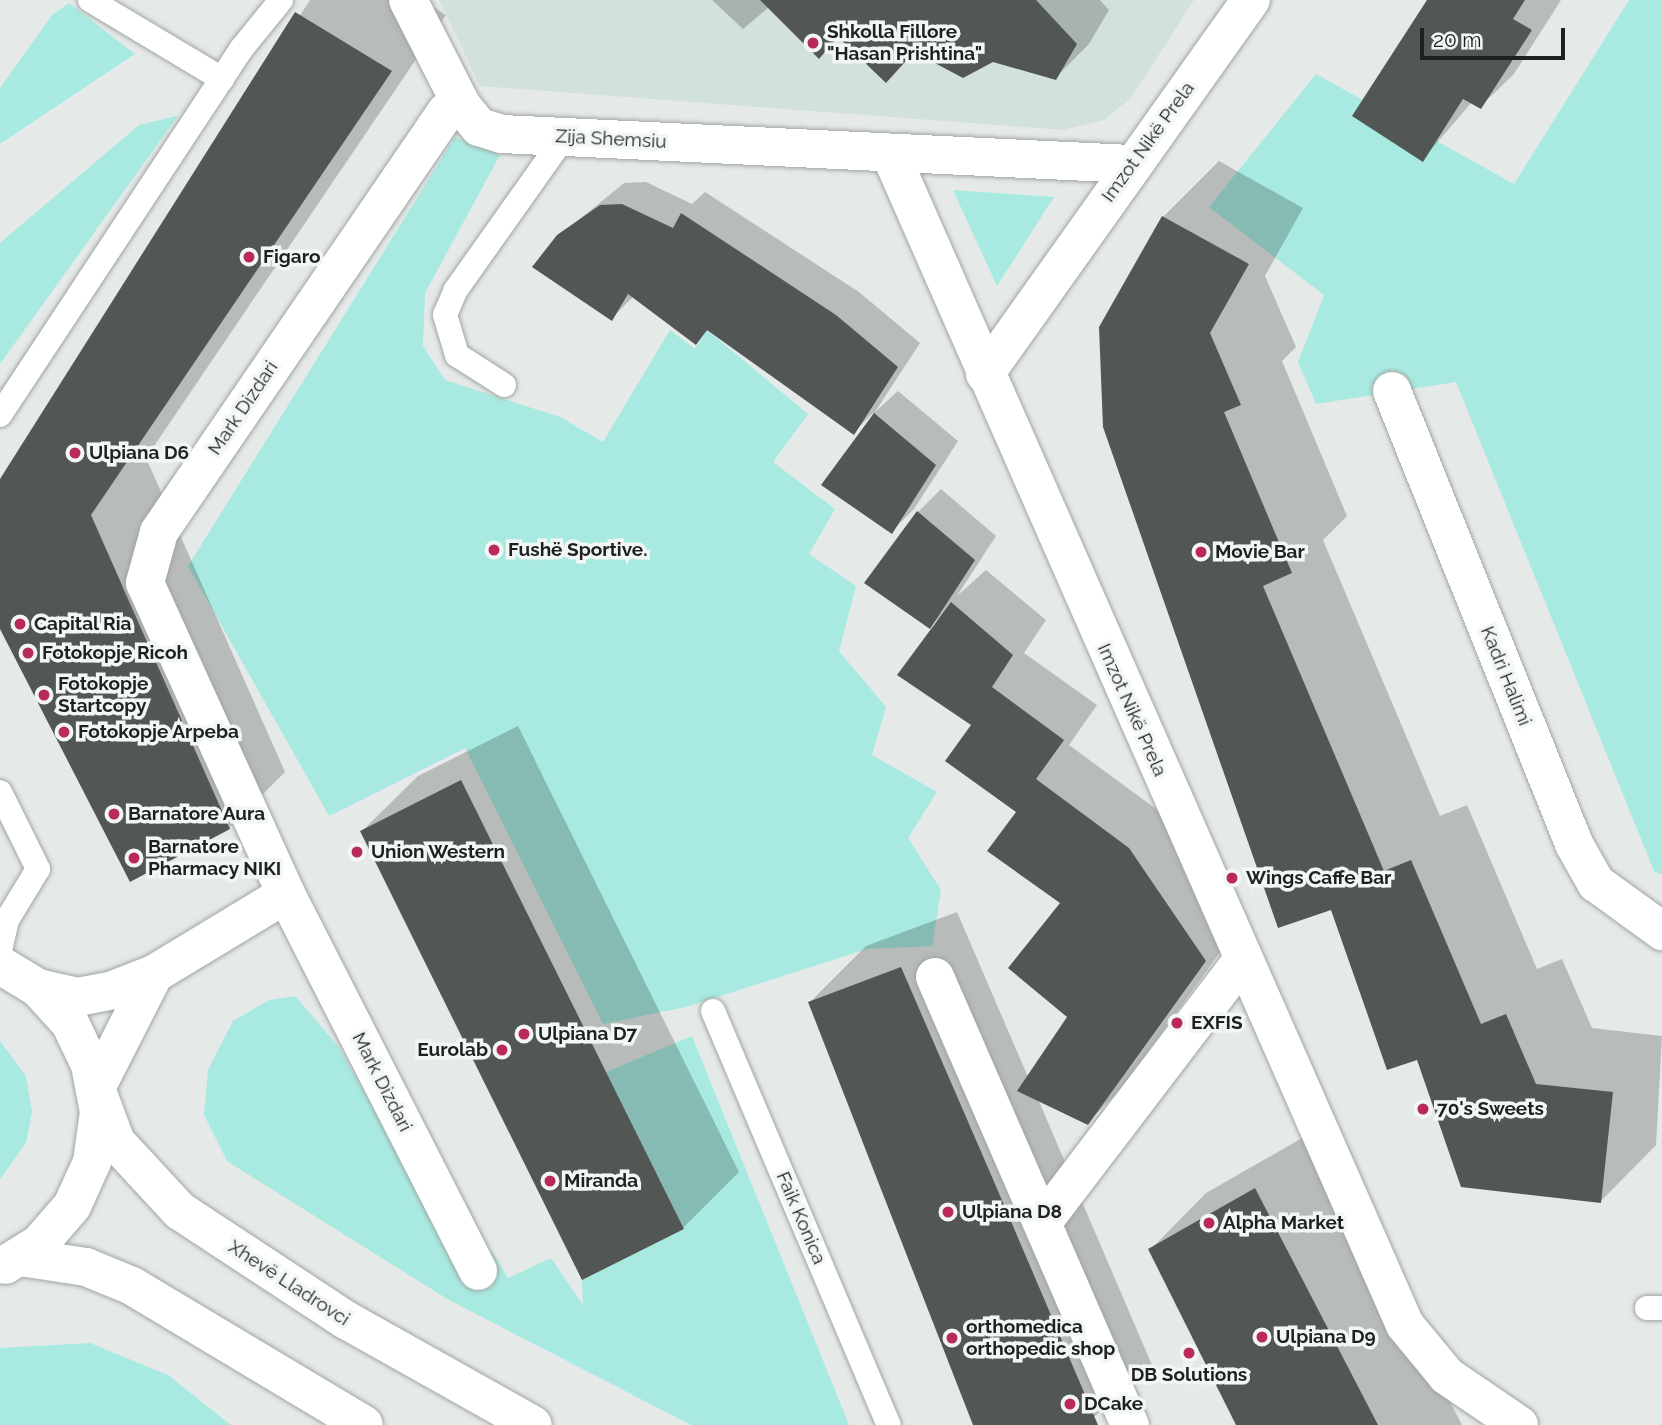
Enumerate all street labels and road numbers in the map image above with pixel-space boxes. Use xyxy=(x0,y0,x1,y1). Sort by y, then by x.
street label: Imzot Nikë Prela xyxy=(1097,77,1199,207)
street label: Zija Shemsiu xyxy=(555,125,667,153)
street label: Mark Dizdari xyxy=(203,357,283,459)
street label: Kadri Halimi xyxy=(1476,623,1536,729)
street label: Imzot Nikë Prela xyxy=(1093,640,1171,780)
street label: Mark Dizdari xyxy=(347,1029,417,1135)
street label: Faik Konica xyxy=(771,1168,831,1268)
street label: Xhevë Lladrovci xyxy=(224,1235,354,1331)

